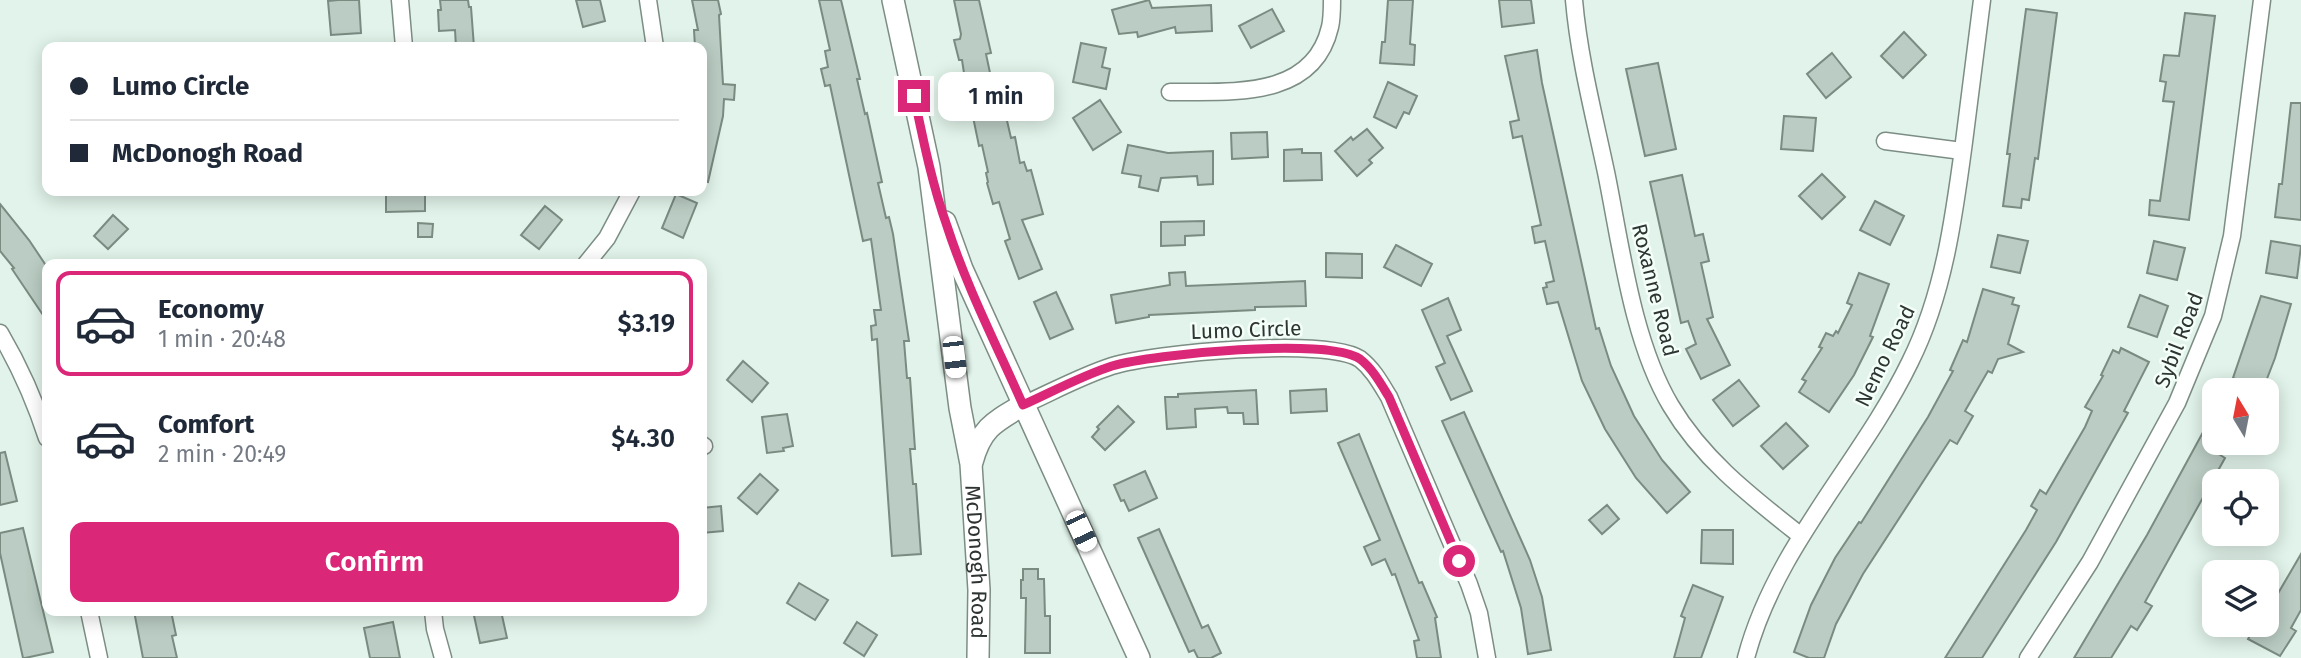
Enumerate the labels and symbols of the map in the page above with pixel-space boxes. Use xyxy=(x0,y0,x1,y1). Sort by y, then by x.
callout: 1 min xyxy=(939,72,1054,120)
route end xyxy=(898,80,930,112)
street label: Roxanne Road xyxy=(1626,221,1684,359)
street label: Sybil Road xyxy=(2149,289,2209,391)
street label: Nemo Road xyxy=(1849,301,1921,411)
street label: Lumo Circle xyxy=(1190,315,1302,345)
car xyxy=(942,335,967,379)
north arrow xyxy=(2202,378,2278,455)
street label: McDonogh Road xyxy=(959,484,992,639)
car xyxy=(1063,508,1100,554)
route start xyxy=(1443,545,1475,577)

